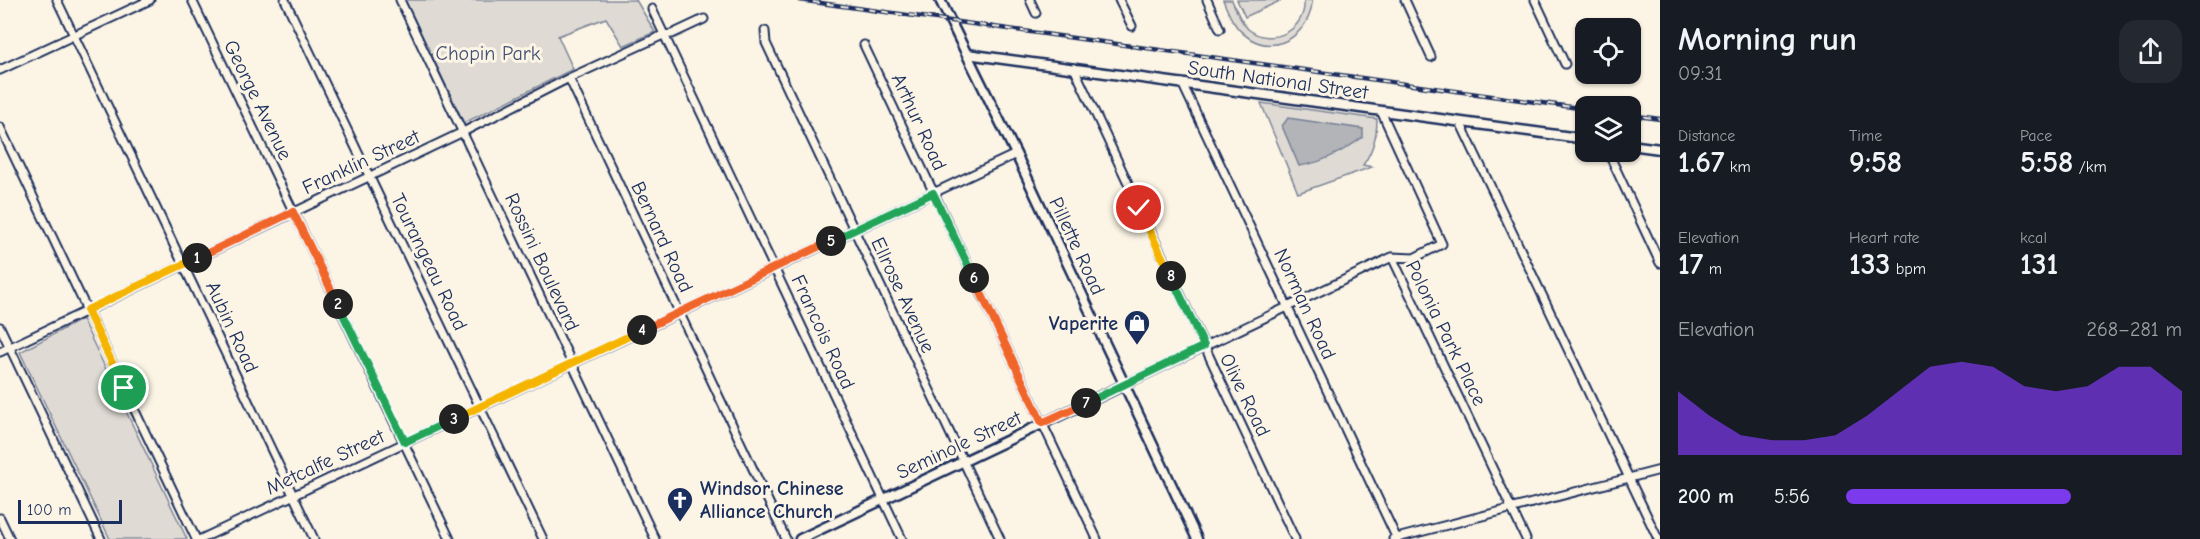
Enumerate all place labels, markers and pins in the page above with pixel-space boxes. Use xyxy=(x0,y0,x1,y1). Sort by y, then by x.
pin xyxy=(1113,182,1164,233)
pin: 5 xyxy=(816,226,846,256)
pin: 1 xyxy=(182,243,212,273)
pin: 8 xyxy=(1156,261,1186,291)
pin: 6 xyxy=(959,263,989,293)
pin: 2 xyxy=(323,289,353,319)
shop icon: Vaperite xyxy=(1122,308,1152,346)
place label: Vaperite xyxy=(1049,312,1118,335)
pin: 4 xyxy=(627,315,657,345)
pin xyxy=(98,362,149,413)
pin: 7 xyxy=(1071,388,1101,418)
pin: 3 xyxy=(439,404,469,434)
place label: Windsor Chinese Alliance Church xyxy=(700,477,844,523)
church icon: Windsor Chinese Alliance Church xyxy=(665,485,695,523)

